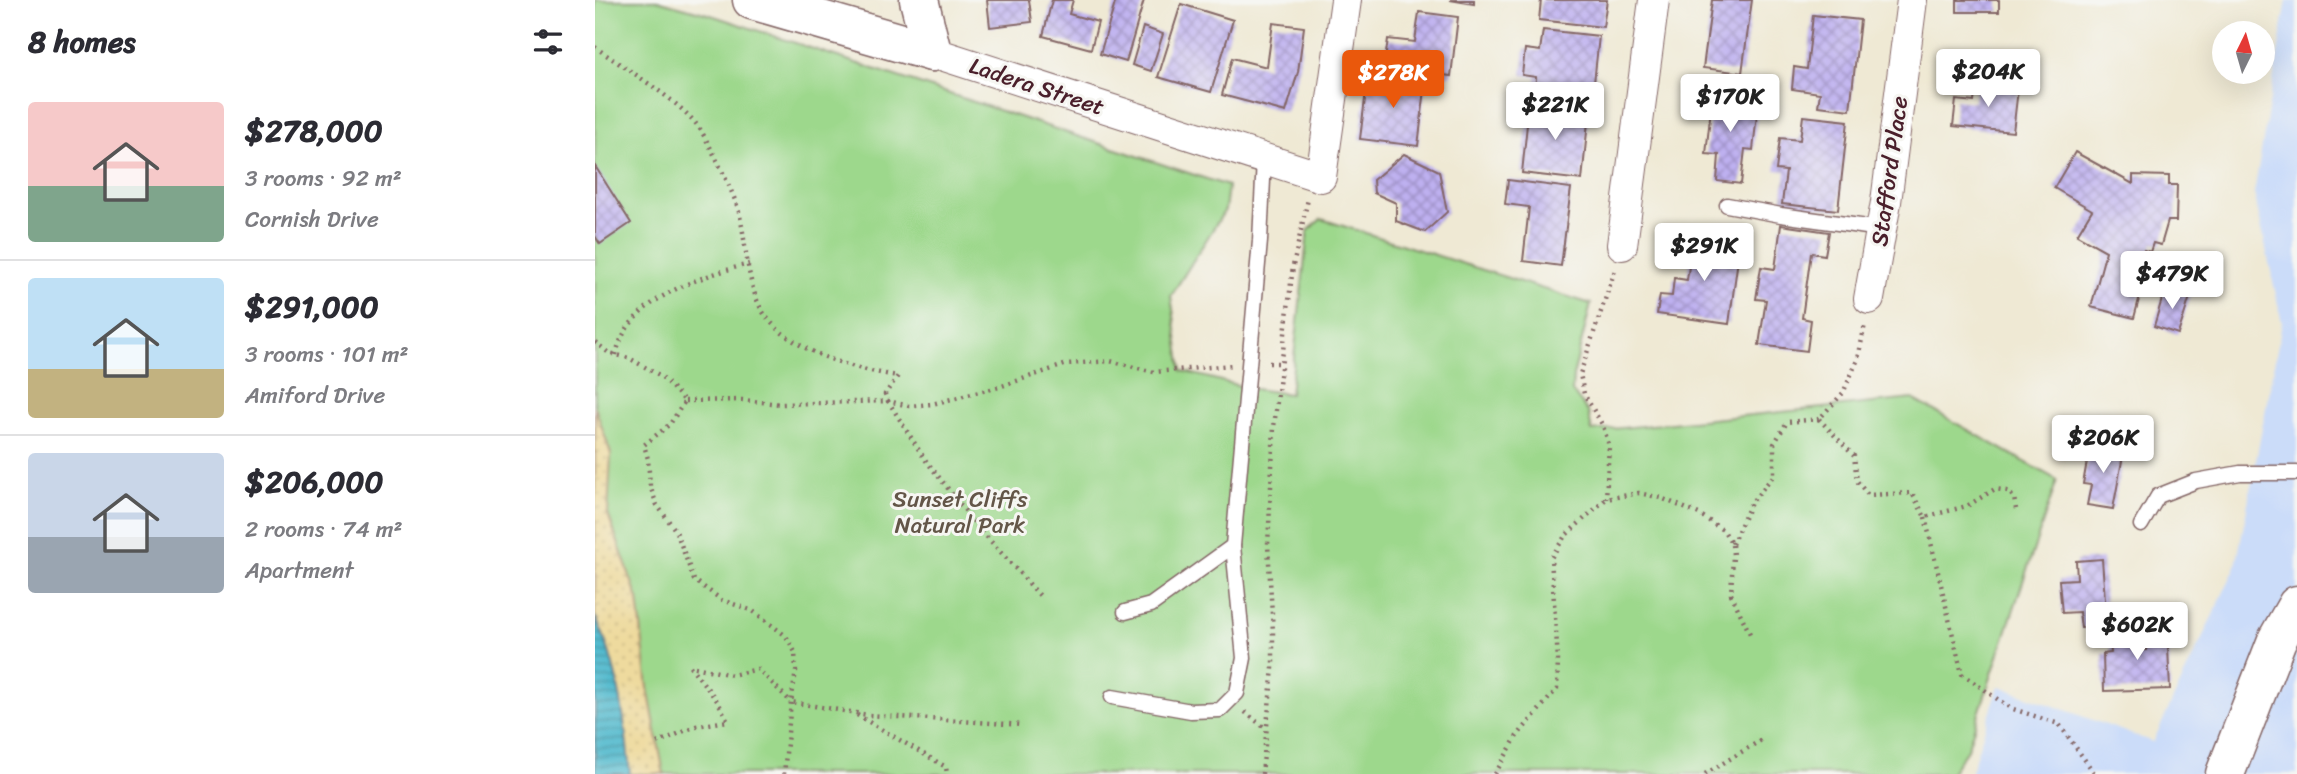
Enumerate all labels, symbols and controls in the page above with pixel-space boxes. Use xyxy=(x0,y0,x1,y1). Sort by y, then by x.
text: 8 homes xyxy=(28,15,136,69)
north arrow xyxy=(2212,21,2275,84)
map controls xyxy=(2212,21,2275,84)
icon: filters xyxy=(529,23,567,61)
street label: Ladera Street xyxy=(964,45,1110,128)
pin: $278K xyxy=(1344,50,1442,110)
pin: $204K xyxy=(1939,50,2037,109)
text: $204K xyxy=(1952,51,2024,92)
text: $278K xyxy=(1358,52,1428,93)
pin: $170K xyxy=(1681,74,1779,134)
text: $170K xyxy=(1697,76,1764,117)
pin: $221K xyxy=(1506,82,1604,142)
text: $221K xyxy=(1522,84,1588,125)
street label: Stafford Place xyxy=(1859,93,1920,249)
text: $278,000 xyxy=(245,104,383,158)
icon: home xyxy=(84,130,168,214)
text: 3 rooms · 92 m² xyxy=(245,158,402,199)
text: Cornish Drive xyxy=(245,199,379,240)
pin: $291K xyxy=(1655,224,1753,283)
text: $291K xyxy=(1671,225,1737,266)
pin: $479K xyxy=(2123,252,2221,311)
text: $479K xyxy=(2136,253,2208,294)
text: $291,000 xyxy=(245,280,379,334)
icon: home xyxy=(84,306,168,390)
text: 3 rooms · 101 m² xyxy=(245,334,409,375)
text: Amiford Drive xyxy=(245,375,385,416)
pin: $206K xyxy=(2054,416,2152,475)
text: $206K xyxy=(2068,417,2138,458)
text: $206,000 xyxy=(245,455,383,509)
park label: Sunset Cliffs Natural Park xyxy=(892,479,1028,546)
icon: home xyxy=(84,481,168,565)
text: 2 rooms · 74 m² xyxy=(245,509,402,550)
text: Apartment xyxy=(245,550,354,591)
pin: $602K xyxy=(2088,602,2186,662)
text: $602K xyxy=(2102,604,2172,645)

